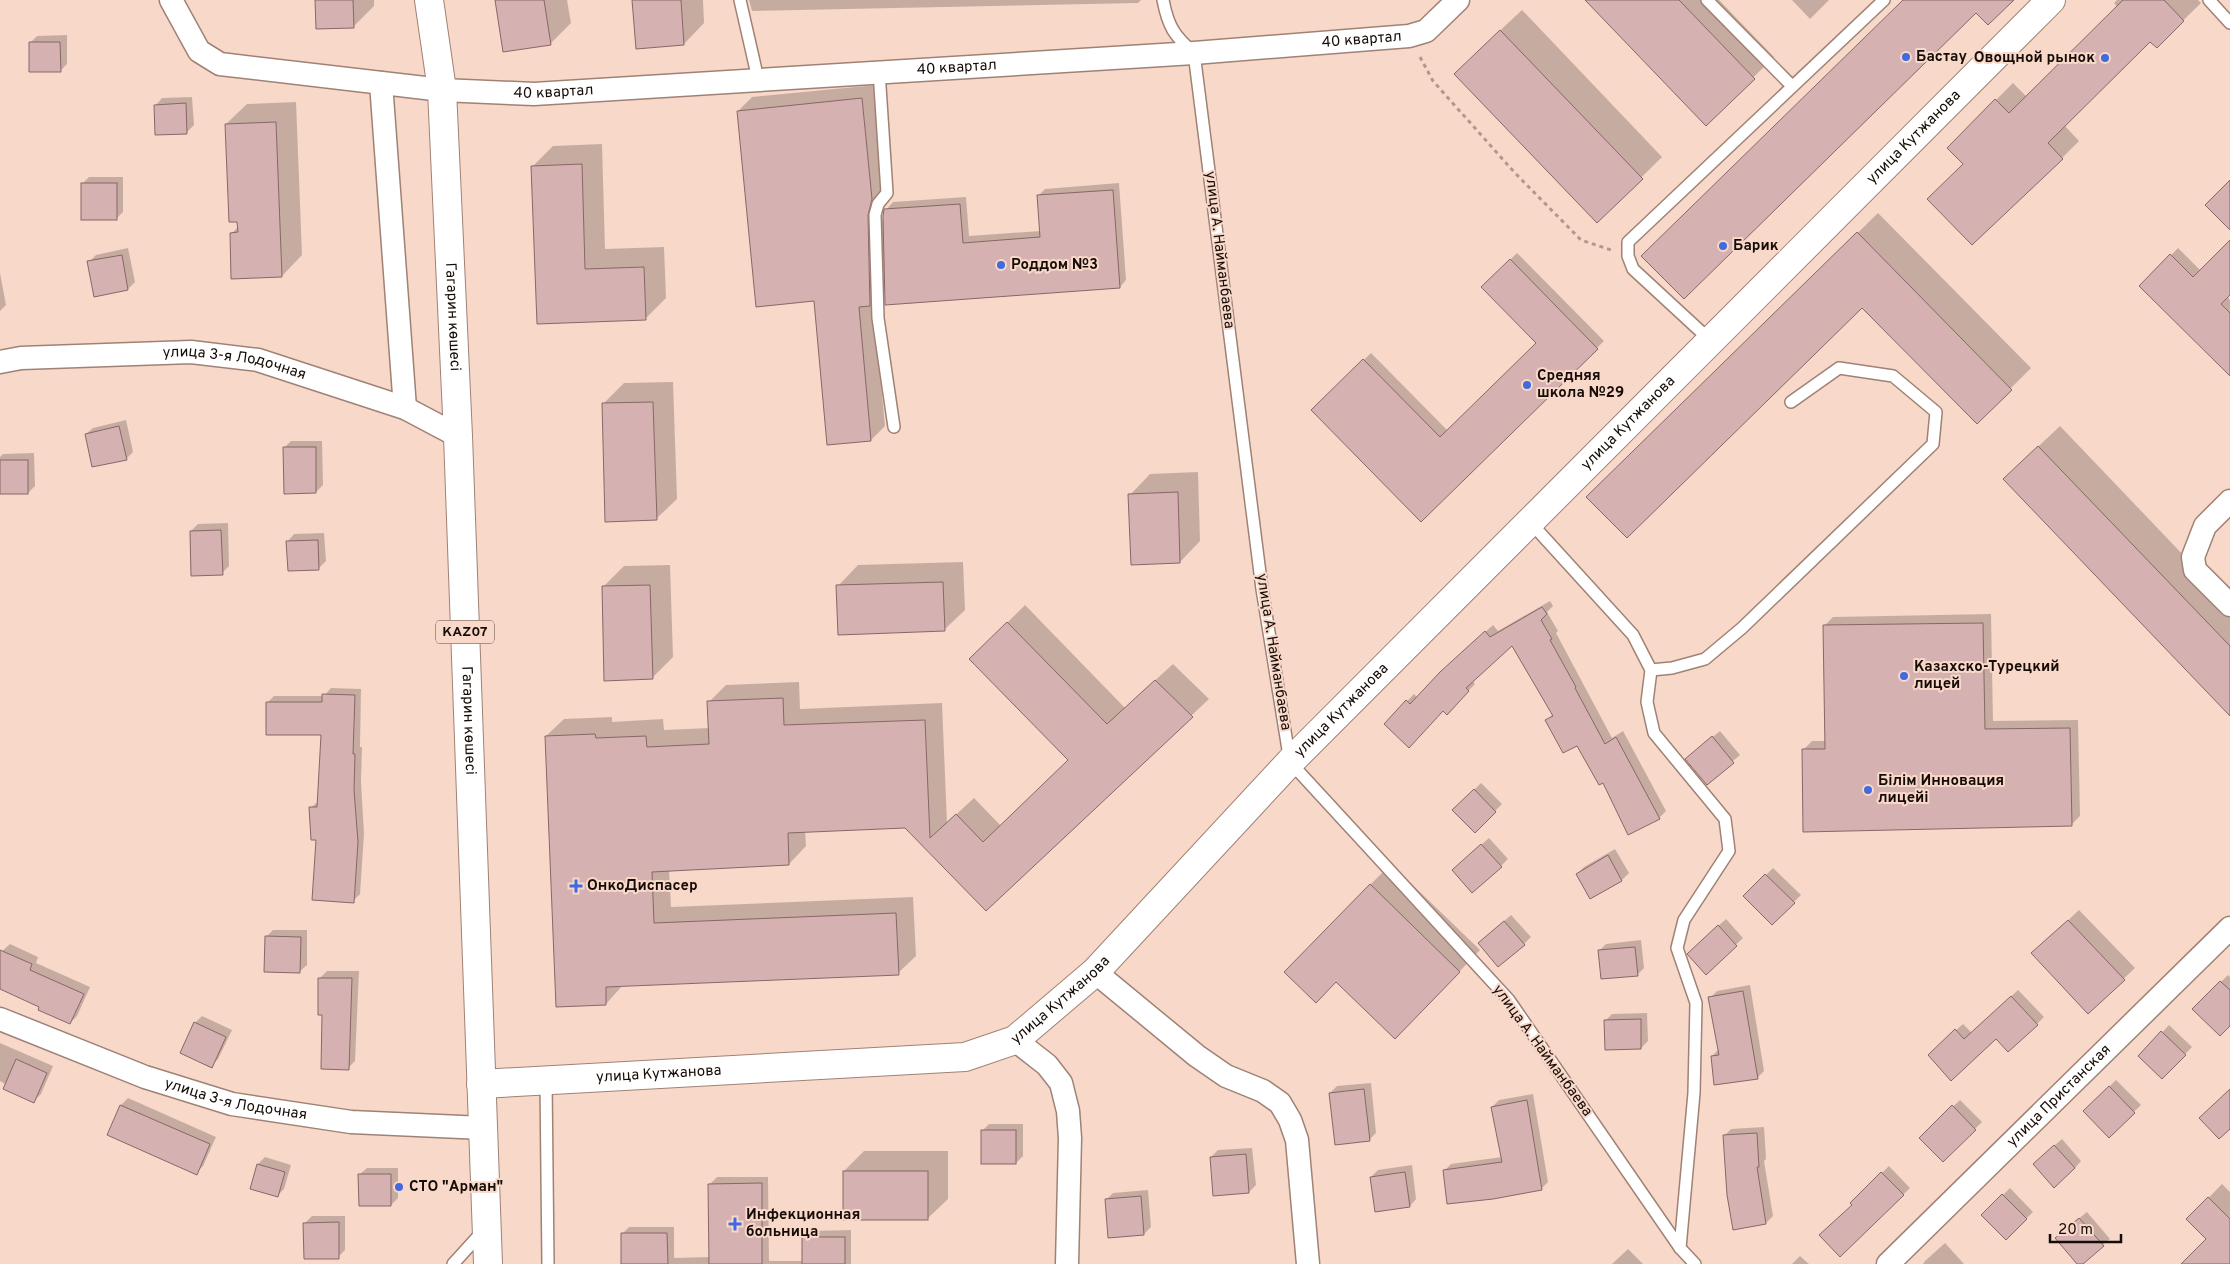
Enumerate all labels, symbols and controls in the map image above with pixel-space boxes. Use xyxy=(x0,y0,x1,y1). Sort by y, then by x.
street label: 40 квартал xyxy=(1321,27,1402,52)
place label: Бастау xyxy=(1916,48,1967,67)
place label: Овощной рынок xyxy=(1974,49,2095,68)
marker: Бастау xyxy=(1900,51,1912,63)
marker: Овощной рынок xyxy=(2099,52,2111,64)
street label: 40 квартал xyxy=(916,56,997,80)
street label: 40 квартал xyxy=(513,81,594,104)
street label: улица Кутжанова xyxy=(1863,86,1965,188)
street label: улица А. Найманбаева xyxy=(1200,170,1238,330)
place label: Барик xyxy=(1733,237,1779,256)
marker: Барик xyxy=(1717,240,1729,252)
place label: Роддом №3 xyxy=(1011,256,1098,275)
marker: Роддом №3 xyxy=(995,259,1007,271)
street label: Гагарин көшесі xyxy=(440,262,464,372)
street label: улица 3-я Лодочная xyxy=(162,342,309,385)
place label: Средняя школа №29 xyxy=(1537,367,1624,403)
street label: улица Кутжанова xyxy=(1577,372,1680,474)
marker: Средняя школа №29 xyxy=(1521,379,1533,391)
street label: улица А. Найманбаева xyxy=(1251,572,1295,732)
road number: KAZ07 xyxy=(436,620,494,644)
place label: Казахско-Турецкий лицей xyxy=(1914,658,2060,694)
street label: улица Кутжанова xyxy=(1290,659,1393,762)
street label: Гагарин көшесі xyxy=(457,666,480,775)
marker: Казахско-Турецкий лицей xyxy=(1898,670,1910,682)
place label: Білім Инновация лицейі xyxy=(1878,772,2004,808)
marker: Білім Инновация лицейі xyxy=(1862,784,1874,796)
place label: ОнкоДиспасер xyxy=(587,877,698,896)
marker: ОнкоДиспасер xyxy=(569,879,583,893)
street label: улица Кутжанова xyxy=(1007,952,1114,1049)
street label: улица А. Найманбаева xyxy=(1488,981,1596,1121)
street label: улица Пристанская xyxy=(2003,1040,2115,1151)
street label: улица Кутжанова xyxy=(595,1061,722,1087)
street label: улица 3-я Лодочная xyxy=(162,1074,308,1125)
place label: СТО "Арман" xyxy=(409,1178,503,1197)
marker: СТО "Арман" xyxy=(393,1181,405,1193)
place label: Инфекционная больница xyxy=(746,1206,860,1242)
scale bar xyxy=(2050,1212,2121,1244)
marker: Инфекционная больница xyxy=(728,1217,742,1231)
text: 20 m xyxy=(2058,1221,2093,1240)

